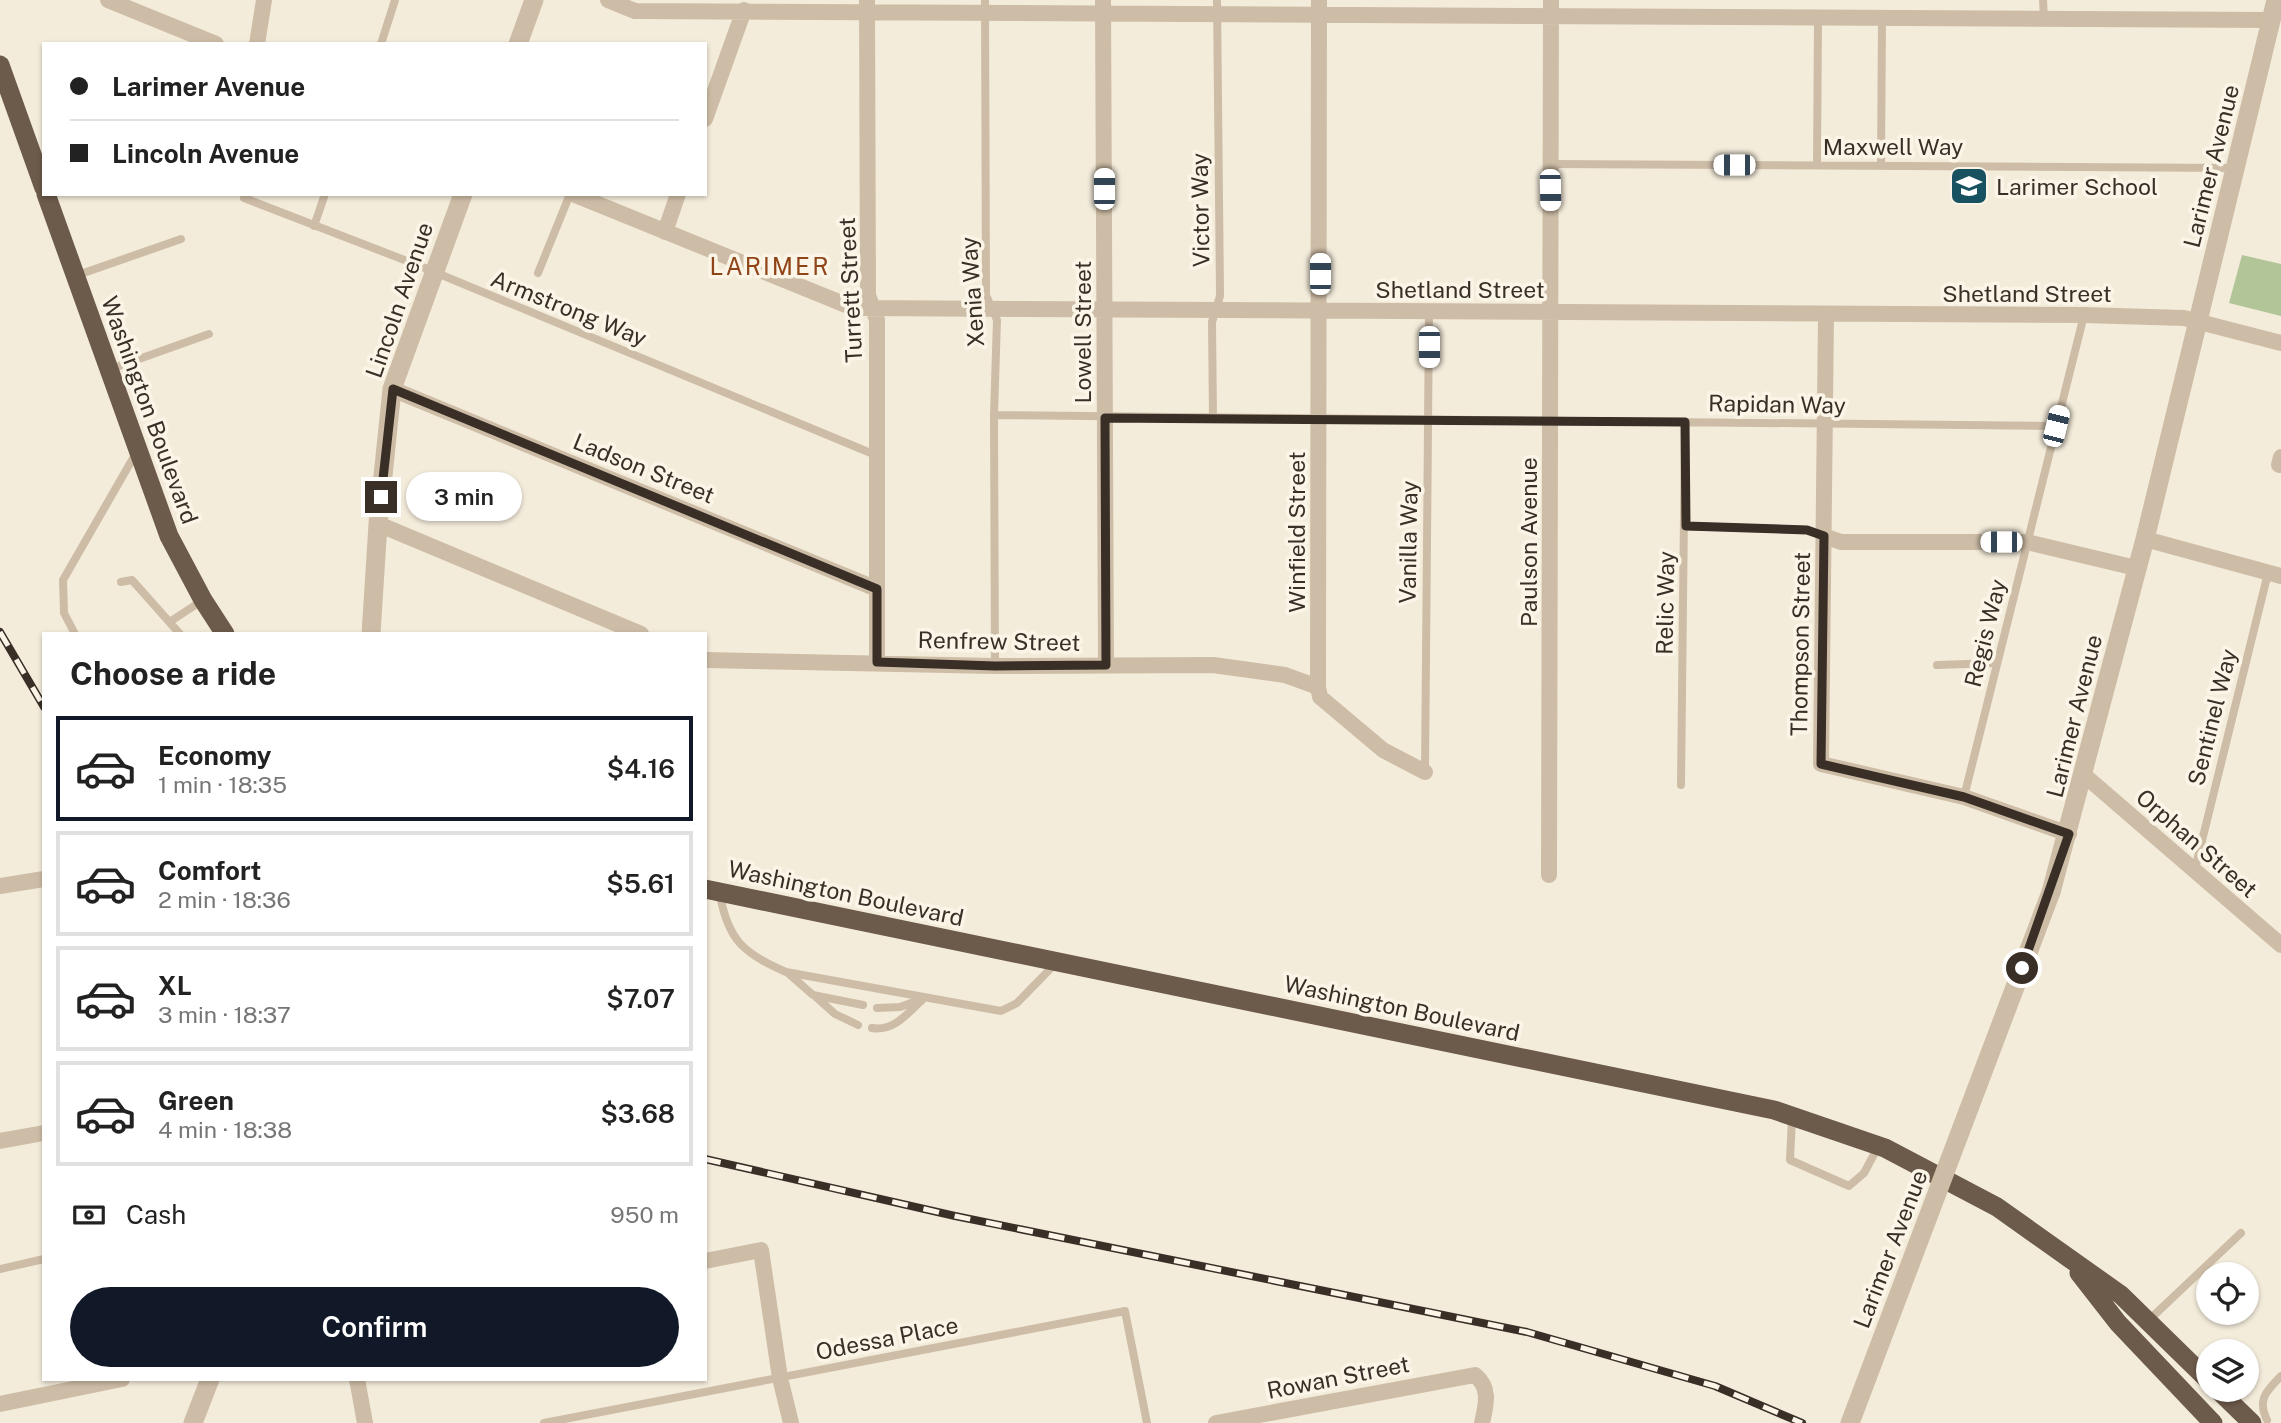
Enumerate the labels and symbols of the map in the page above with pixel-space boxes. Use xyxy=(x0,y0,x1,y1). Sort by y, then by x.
street label: Larimer Avenue xyxy=(2178,82,2244,250)
street label: Maxwell Way xyxy=(1823,133,1963,160)
street label: Victor Way xyxy=(1186,153,1214,267)
car xyxy=(1714,155,1756,176)
school or university icon: Larimer School xyxy=(1948,165,1990,207)
car xyxy=(1094,168,1115,210)
car xyxy=(1540,169,1561,211)
place label: Larimer School xyxy=(1996,173,2158,200)
street label: Turrett Street xyxy=(833,217,867,363)
street label: Lincoln Avenue xyxy=(360,219,438,381)
street label: Xenia Way xyxy=(955,236,989,348)
district label: LARIMER xyxy=(710,252,830,280)
car xyxy=(1310,253,1331,295)
street label: Lowell Street xyxy=(1069,261,1096,403)
street label: Armstrong Way xyxy=(487,264,651,352)
street label: Shetland Street xyxy=(1375,276,1545,303)
street label: Shetland Street xyxy=(1942,280,2112,307)
street label: Washington Boulevard xyxy=(96,293,204,527)
car xyxy=(1419,326,1440,368)
street label: Rapidan Way xyxy=(1708,389,1846,419)
car xyxy=(2041,403,2072,449)
street label: Ladson Street xyxy=(569,427,719,509)
street label: Winfield Street xyxy=(1283,451,1310,613)
street label: Paulson Avenue xyxy=(1515,457,1542,627)
callout: 3 min xyxy=(406,472,521,522)
street label: Vanilla Way xyxy=(1393,480,1423,604)
route end xyxy=(365,481,397,513)
car xyxy=(1981,532,2023,553)
street label: Relic Way xyxy=(1651,551,1679,655)
street label: Thompson Street xyxy=(1785,552,1815,736)
street label: Regis Way xyxy=(1959,576,2011,690)
street label: Renfrew Street xyxy=(918,626,1080,656)
street label: Larimer Avenue xyxy=(2041,632,2107,800)
street label: Sentinel Way xyxy=(2182,646,2242,788)
street label: Orphan Street xyxy=(2131,783,2263,903)
street label: Washington Boulevard xyxy=(726,855,966,931)
route start xyxy=(2006,952,2038,984)
street label: Washington Boulevard xyxy=(1282,970,1522,1046)
street label: Larimer Avenue xyxy=(1847,1166,1933,1332)
street label: Odessa Place xyxy=(813,1311,961,1365)
street label: Rowan Street xyxy=(1265,1350,1411,1404)

